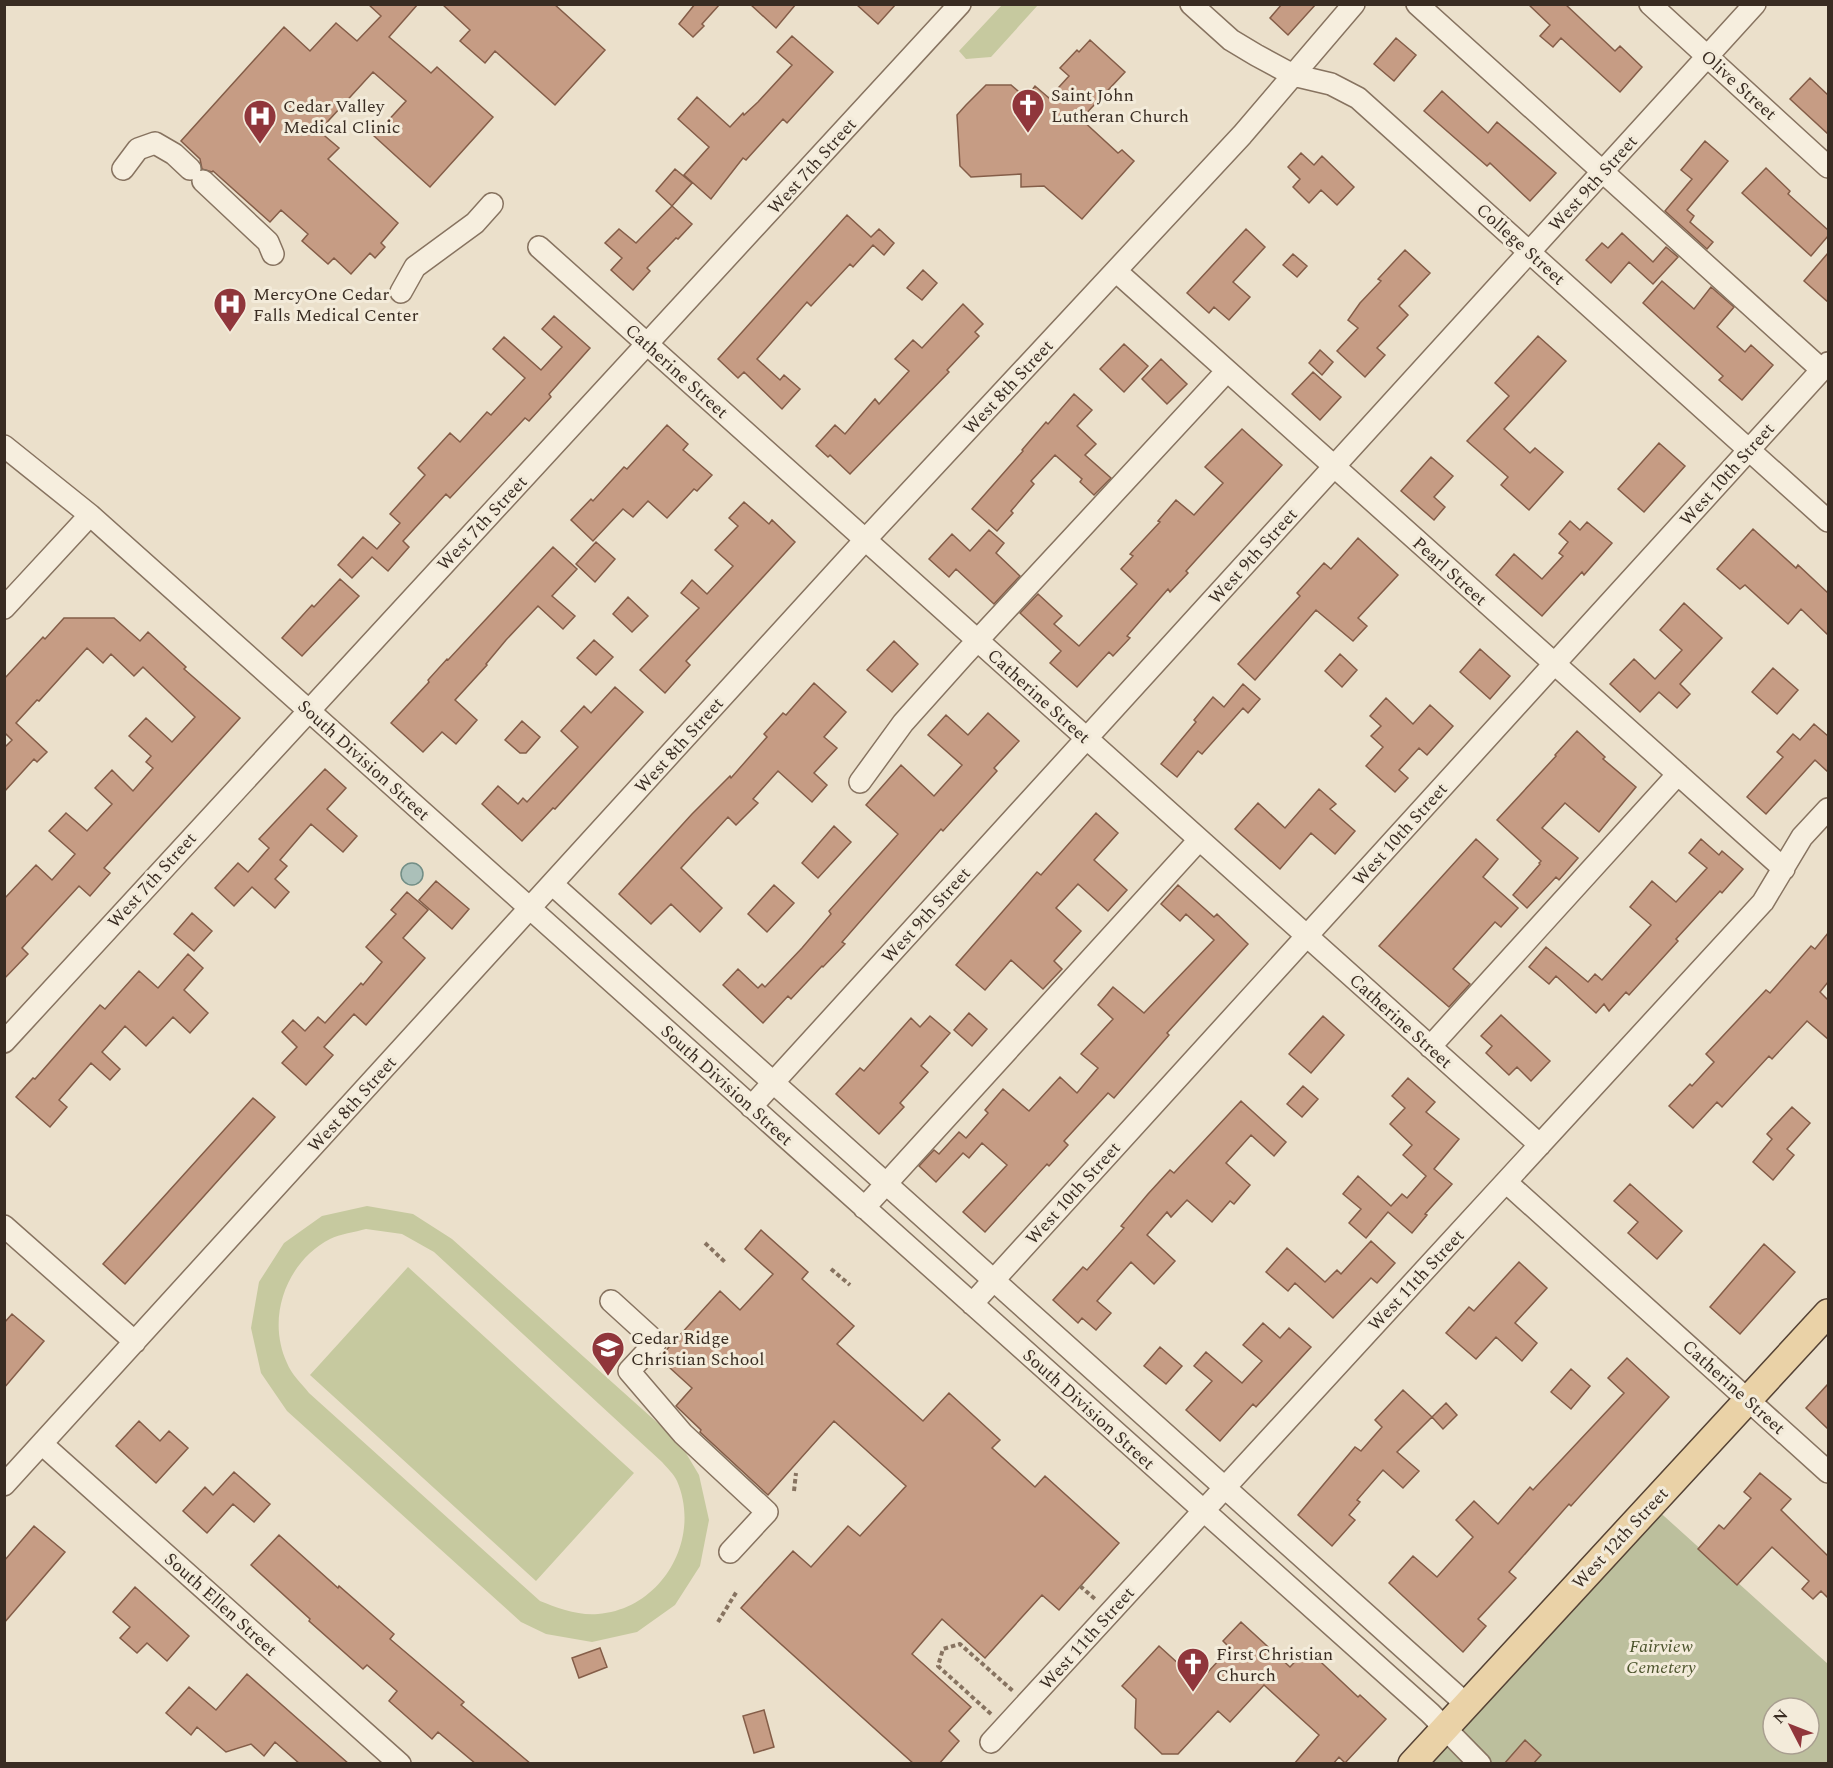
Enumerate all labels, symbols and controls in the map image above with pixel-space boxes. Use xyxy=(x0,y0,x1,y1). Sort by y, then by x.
street label: Olive Street xyxy=(1695,44,1783,127)
place label: Saint John Lutheran Church xyxy=(1051,82,1189,130)
church icon: Saint John Lutheran Church xyxy=(1010,87,1046,134)
place label: Cedar Valley Medical Clinic xyxy=(283,93,400,141)
hospital icon: Cedar Valley Medical Clinic xyxy=(242,98,278,145)
street label: West 7th Street xyxy=(762,112,863,221)
street label: West 9th Street xyxy=(1543,129,1644,238)
street label: College Street xyxy=(1470,197,1571,292)
place label: MercyOne Cedar Falls Medical Center xyxy=(253,281,419,329)
hospital icon: MercyOne Cedar Falls Medical Center xyxy=(212,286,248,333)
street label: Catherine Street xyxy=(619,317,734,425)
street label: West 8th Street xyxy=(957,333,1060,441)
street label: West 10th Street xyxy=(1673,417,1781,532)
street label: West 7th Street xyxy=(431,469,534,577)
street label: West 9th Street xyxy=(1203,502,1304,611)
street label: Pearl Street xyxy=(1406,530,1493,612)
street label: Catherine Street xyxy=(981,642,1096,750)
street label: West 8th Street xyxy=(629,691,730,800)
street label: South Division Street xyxy=(291,693,436,827)
street label: West 10th Street xyxy=(1346,777,1454,892)
street label: West 7th Street xyxy=(102,826,203,935)
street label: West 9th Street xyxy=(876,861,977,970)
street label: Catherine Street xyxy=(1343,967,1458,1075)
street label: South Division Street xyxy=(654,1018,799,1152)
street label: West 8th Street xyxy=(302,1050,403,1159)
street label: West 10th Street xyxy=(1019,1136,1127,1251)
street label: West 11th Street xyxy=(1362,1223,1471,1337)
place label: Cedar Ridge Christian School xyxy=(631,1325,765,1373)
school or university icon: Cedar Ridge Christian School xyxy=(590,1330,626,1377)
street label: Catherine Street xyxy=(1676,1333,1791,1441)
street label: South Division Street xyxy=(1016,1342,1161,1476)
street label: West 12th Street xyxy=(1566,1481,1675,1595)
street label: South Ellen Street xyxy=(158,1546,283,1663)
street label: West 11th Street xyxy=(1033,1581,1141,1696)
park label: Fairview Cemetery xyxy=(1626,1633,1696,1681)
place label: First Christian Church xyxy=(1216,1641,1333,1689)
church icon: First Christian Church xyxy=(1175,1646,1211,1693)
north arrow xyxy=(1761,1696,1821,1756)
text: N xyxy=(1767,1704,1794,1730)

